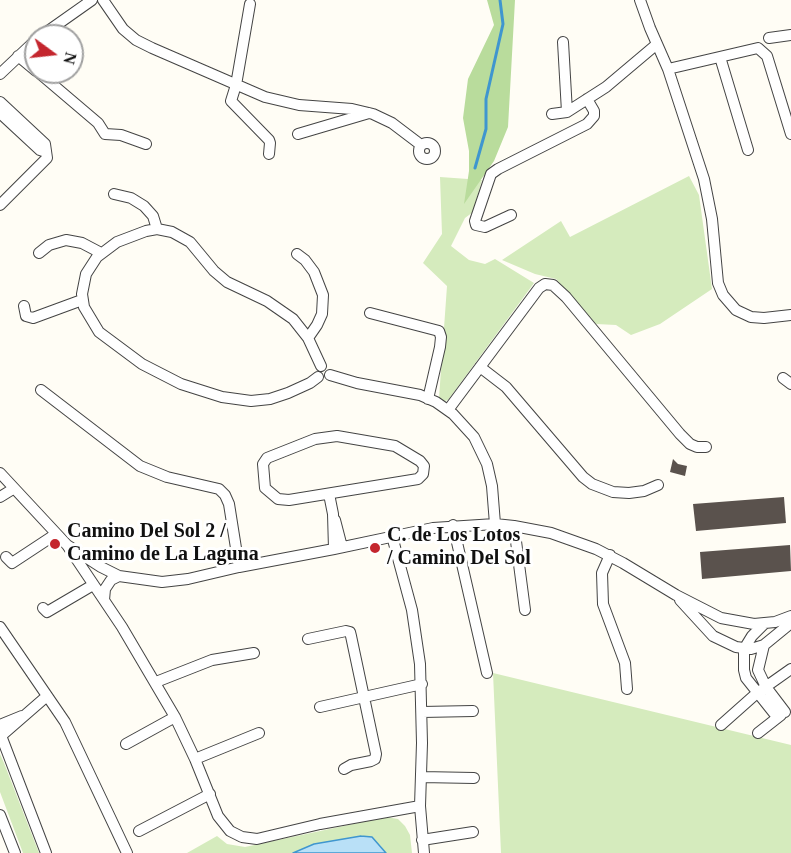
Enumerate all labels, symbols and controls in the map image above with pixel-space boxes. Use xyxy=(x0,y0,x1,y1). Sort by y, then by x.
north arrow xyxy=(24,24,84,84)
text: N xyxy=(60,50,80,66)
place label: Camino Del Sol 2 / Camino de La Laguna xyxy=(67,520,259,567)
place label: C. de Los Lotos / Camino Del Sol xyxy=(387,524,531,571)
marker: Camino Del Sol 2 / Camino de La Laguna xyxy=(48,537,62,551)
marker: C. de Los Lotos / Camino Del Sol xyxy=(368,541,382,555)

